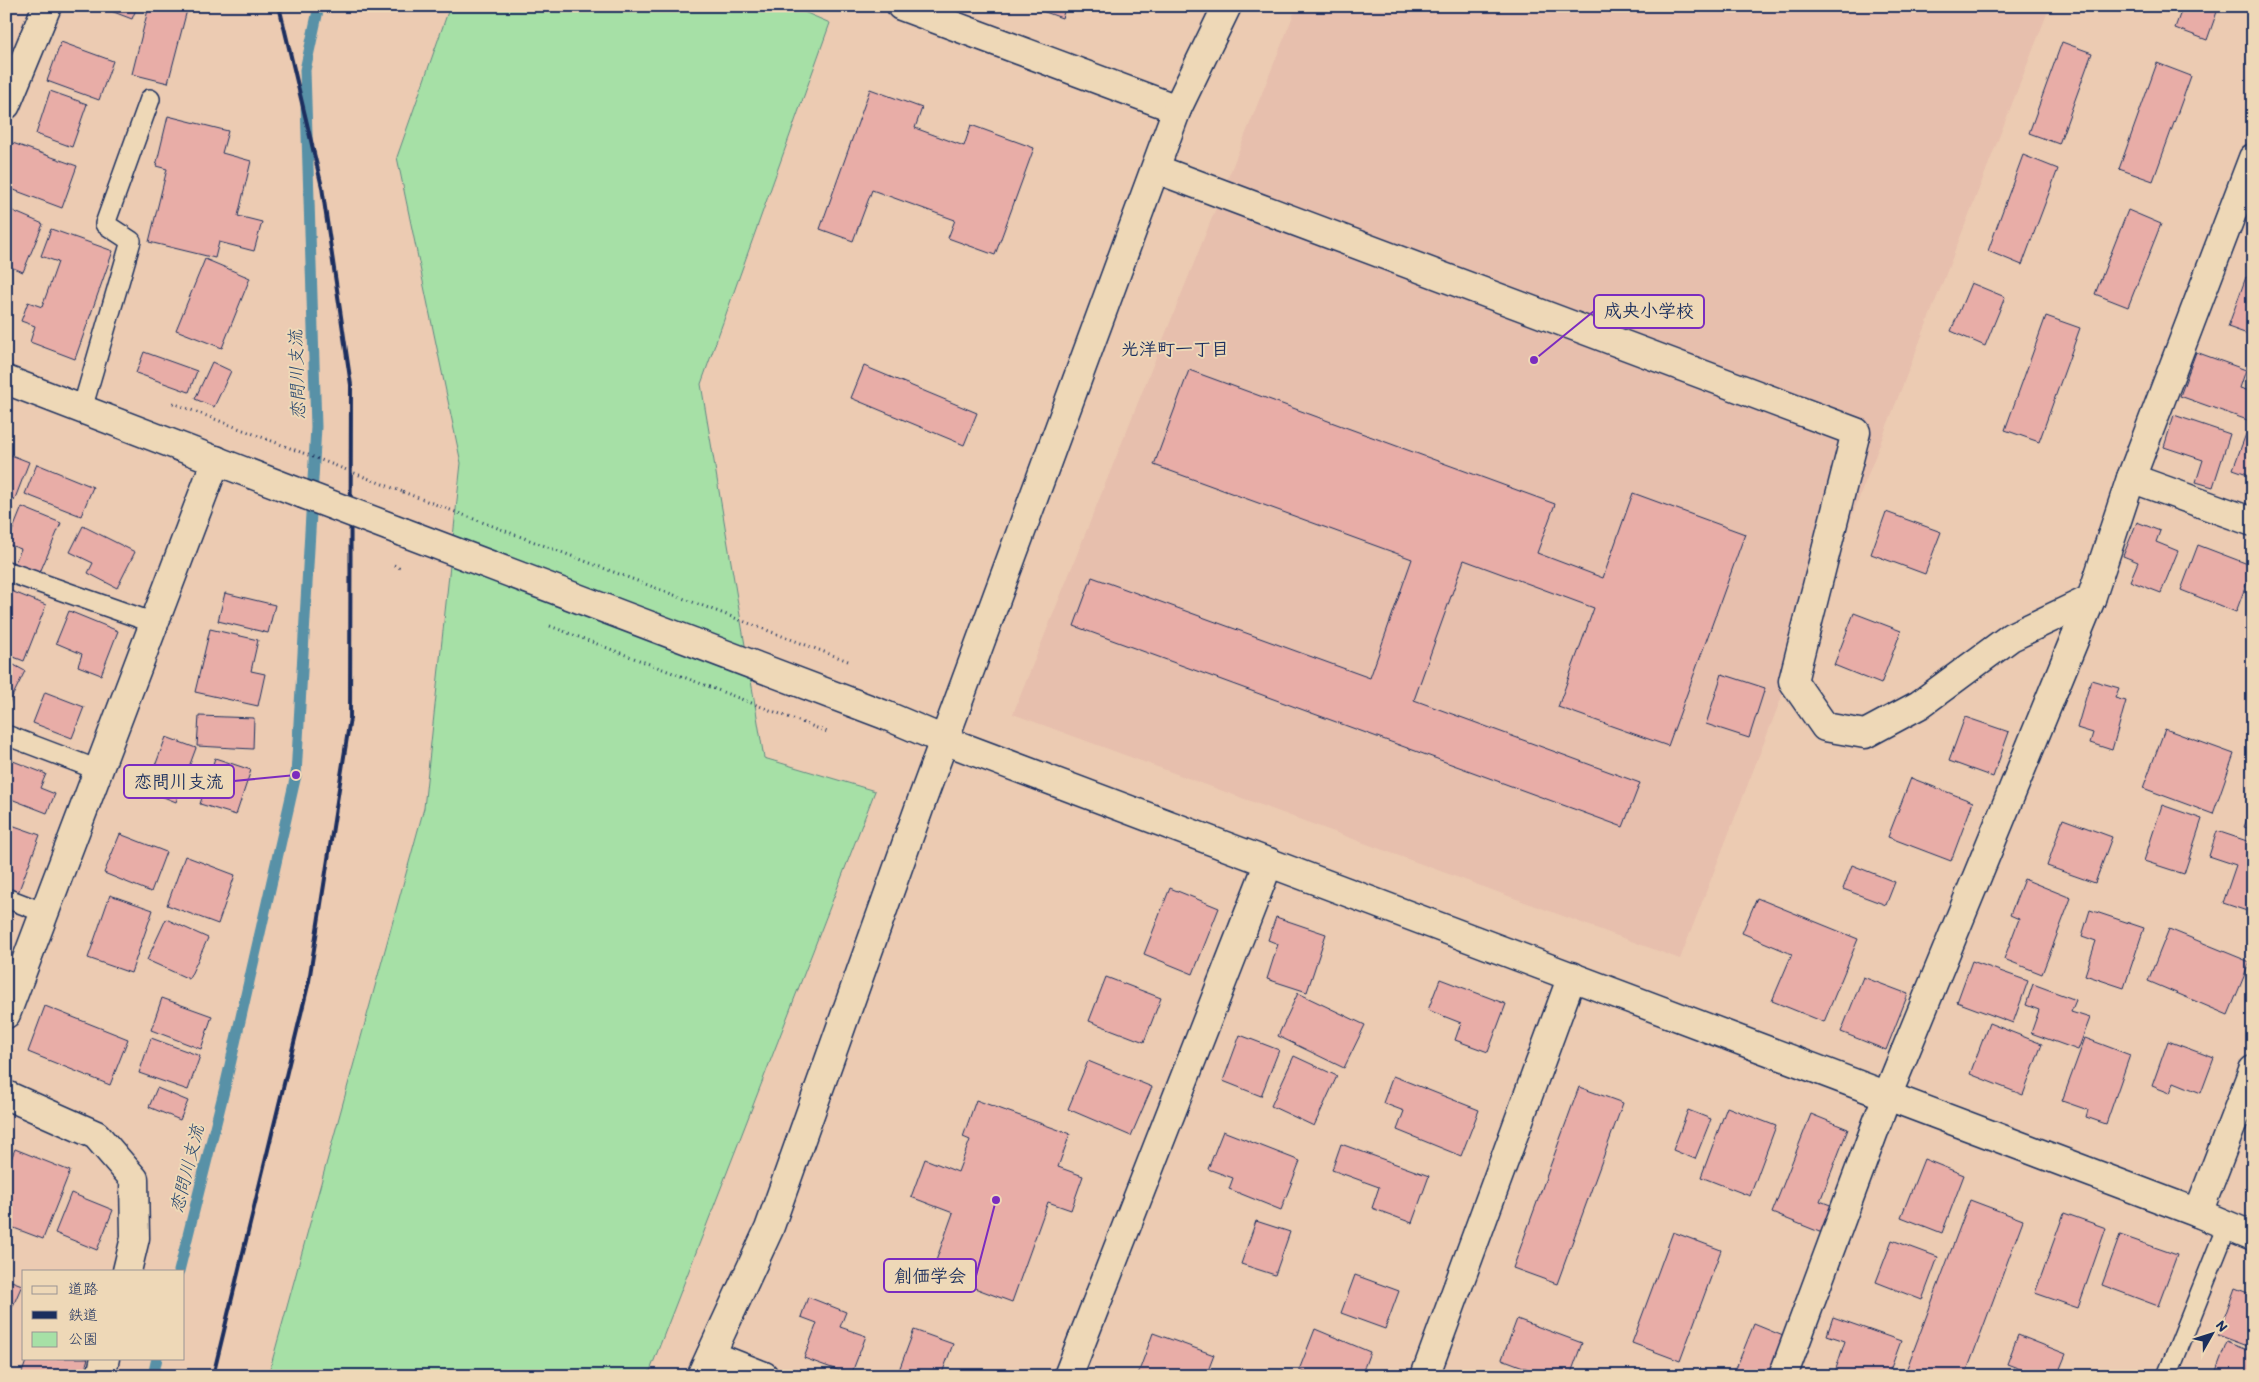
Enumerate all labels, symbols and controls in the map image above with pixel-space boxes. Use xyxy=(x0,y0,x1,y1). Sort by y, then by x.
callout: 成央小学校 xyxy=(1594,295,1704,328)
text: 成央小学校 xyxy=(1604,300,1694,322)
water label: 恋問川支流 xyxy=(284,329,310,420)
district label: 光洋町一丁目 xyxy=(1121,338,1229,360)
callout: 恋問川支流 xyxy=(124,765,234,798)
text: 恋問川支流 xyxy=(134,771,224,793)
water label: 恋問川支流 xyxy=(165,1122,209,1215)
callout: 創価学会 xyxy=(884,1259,976,1292)
text: 創価学会 xyxy=(894,1265,966,1287)
legend xyxy=(22,1270,185,1360)
text: 道路 xyxy=(68,1280,98,1298)
text: 鉄道 xyxy=(68,1306,98,1324)
north arrow xyxy=(2186,1310,2236,1360)
text: N xyxy=(2212,1317,2231,1335)
text: 公園 xyxy=(68,1330,98,1348)

